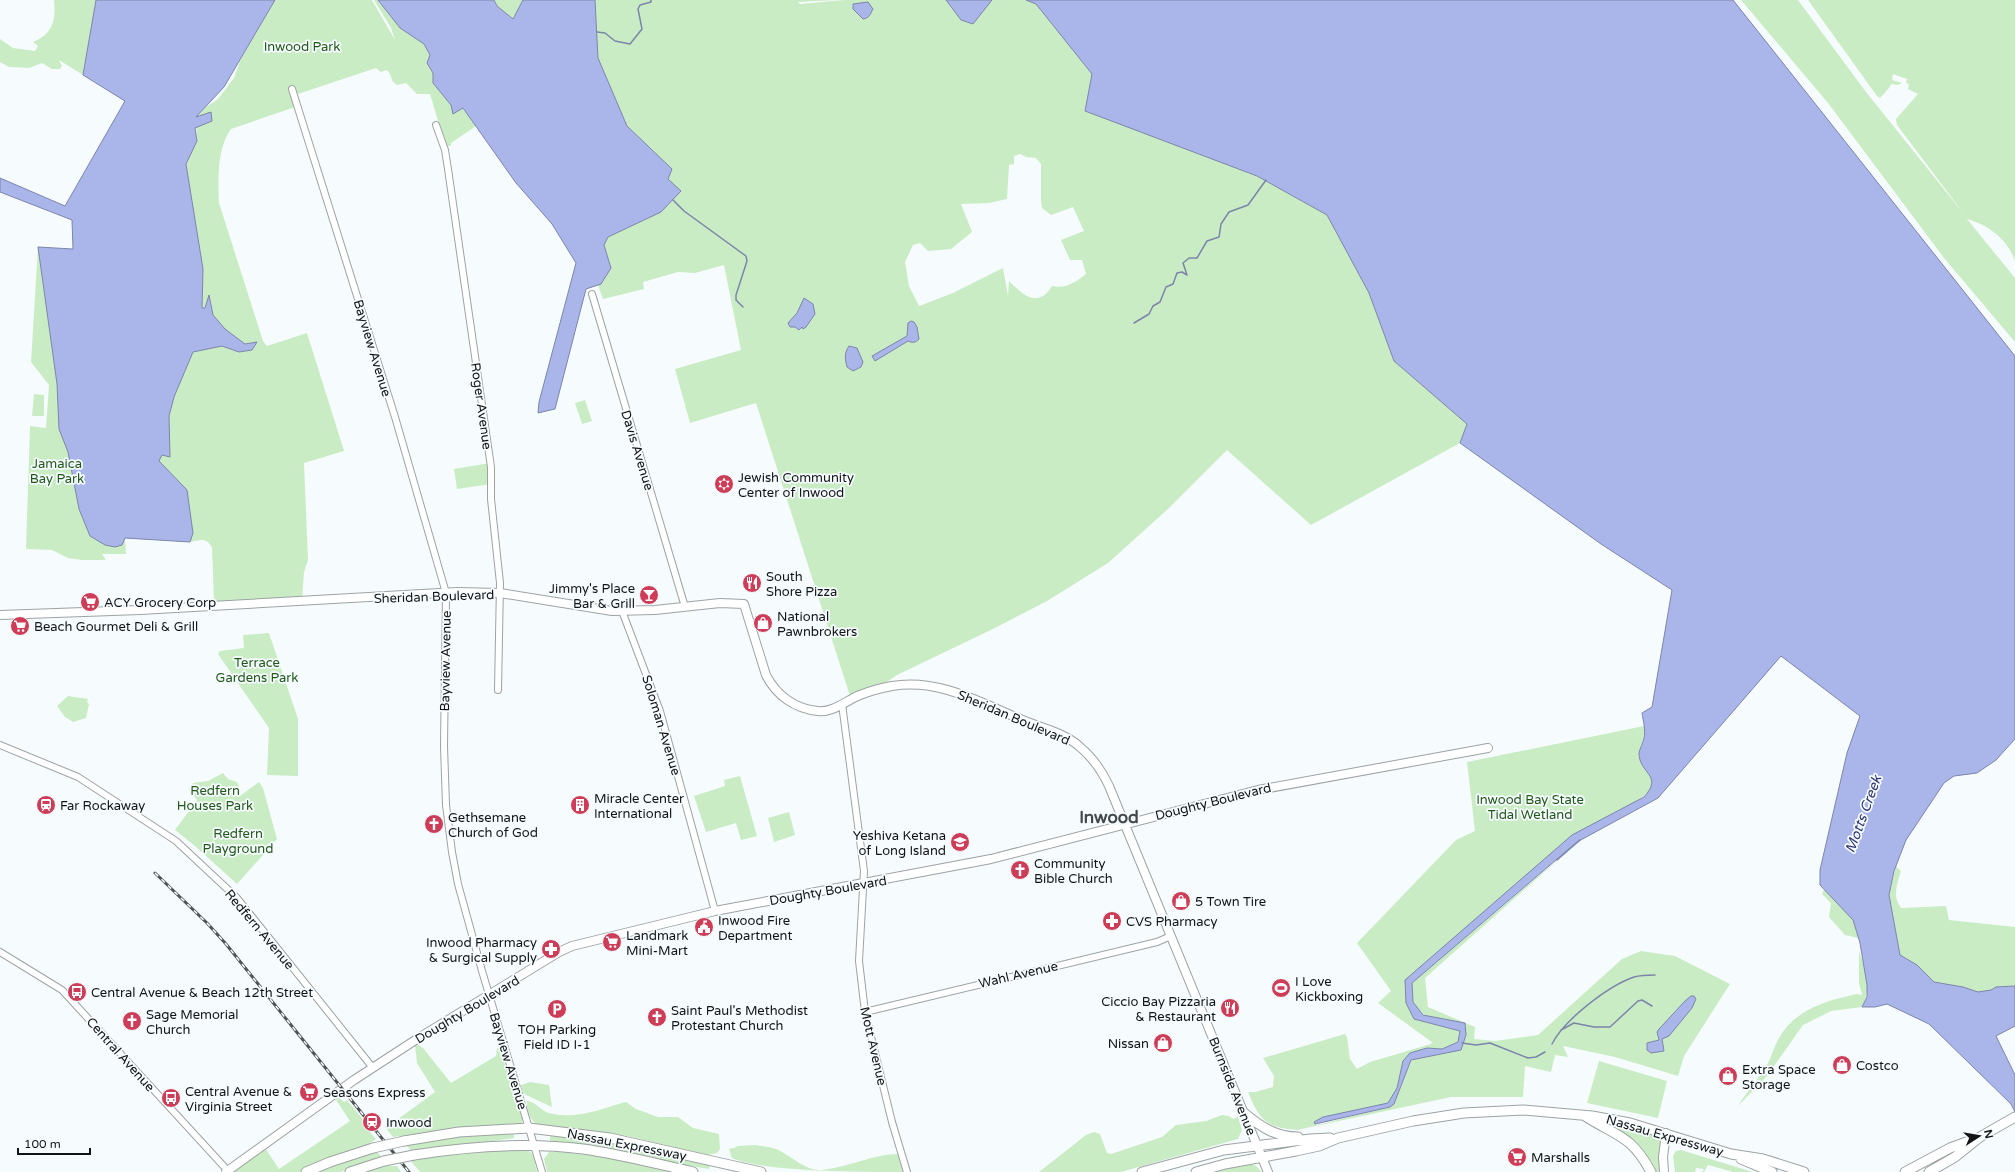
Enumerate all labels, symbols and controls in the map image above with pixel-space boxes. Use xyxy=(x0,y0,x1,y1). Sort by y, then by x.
park label: Inwood Park xyxy=(264,39,340,55)
street label: Bayview Avenue xyxy=(350,298,394,399)
street label: Roger Avenue xyxy=(467,362,495,451)
street label: Davis Avenue xyxy=(617,408,657,492)
park label: Jamaica Bay Park xyxy=(30,456,84,487)
place label: Jewish Community Center of Inwood xyxy=(738,470,854,501)
synagogue icon: Jewish Community Center of Inwood xyxy=(713,473,735,495)
place label: South Shore Pizza xyxy=(766,569,837,600)
restaurant icon: South Shore Pizza xyxy=(741,572,763,594)
place label: Jimmy's Place Bar & Grill xyxy=(549,581,635,612)
bar icon: Jimmy's Place Bar & Grill xyxy=(638,584,660,606)
street label: Sheridan Boulevard xyxy=(373,587,495,607)
supermarket icon: ACY Grocery Corp xyxy=(79,591,101,613)
place label: ACY Grocery Corp xyxy=(104,595,216,611)
place label: National Pawnbrokers xyxy=(777,609,857,640)
street label: Bayview Avenue xyxy=(437,610,455,712)
shop icon: National Pawnbrokers xyxy=(752,612,774,634)
supermarket icon: Beach Gourmet Deli & Grill xyxy=(9,615,31,637)
place label: Beach Gourmet Deli & Grill xyxy=(34,619,198,635)
park label: Terrace Gardens Park xyxy=(216,655,298,686)
street label: Soloman Avenue xyxy=(638,673,684,777)
street label: Sheridan Boulevard xyxy=(955,687,1072,749)
water label: Motts Creek xyxy=(1842,772,1886,855)
street label: Doughty Boulevard xyxy=(1154,780,1273,824)
park label: Redfern Houses Park xyxy=(177,783,253,814)
place label: Miracle Center International xyxy=(594,791,684,822)
park label: Inwood Bay State Tidal Wetland xyxy=(1476,792,1584,823)
station icon: Far Rockaway xyxy=(35,794,57,816)
building icon: Miracle Center International xyxy=(569,794,591,816)
place label: Far Rockaway xyxy=(60,798,145,814)
district label: Inwood xyxy=(1079,807,1139,828)
place label: Gethsemane Church of God xyxy=(448,810,538,841)
church icon: Gethsemane Church of God xyxy=(423,813,445,835)
park label: Redfern Playground xyxy=(203,826,273,857)
place label: Yeshiva Ketana of Long Island xyxy=(853,828,946,859)
school or university icon: Yeshiva Ketana of Long Island xyxy=(949,831,971,853)
place label: Community Bible Church xyxy=(1034,856,1113,887)
church icon: Community Bible Church xyxy=(1009,859,1031,881)
street label: Doughty Boulevard xyxy=(768,873,888,909)
street label: Redfern Avenue xyxy=(221,886,297,973)
shop icon: 5 Town Tire xyxy=(1170,890,1192,912)
place label: 5 Town Tire xyxy=(1195,894,1266,910)
pharmacy icon: CVS Pharmacy xyxy=(1101,910,1123,932)
place label: Inwood Fire Department xyxy=(718,913,792,944)
place label: CVS Pharmacy xyxy=(1126,914,1217,930)
public building icon: Inwood Fire Department xyxy=(693,916,715,938)
place label: Landmark Mini-Mart xyxy=(626,928,688,959)
supermarket icon: Landmark Mini-Mart xyxy=(601,931,623,953)
place label: Inwood Pharmacy & Surgical Supply xyxy=(426,935,537,966)
pharmacy icon: Inwood Pharmacy & Surgical Supply xyxy=(540,938,562,960)
street label: Wahl Avenue xyxy=(977,958,1059,992)
street label: Doughty Boulevard xyxy=(412,972,523,1047)
place label: I Love Kickboxing xyxy=(1295,974,1363,1005)
sports icon: I Love Kickboxing xyxy=(1270,977,1292,999)
bus stop icon: Central Avenue & Beach 12th Street xyxy=(66,981,88,1003)
place label: Central Avenue & Beach 12th Street xyxy=(91,985,313,1001)
place label: Ciccio Bay Pizzaria & Restaurant xyxy=(1101,994,1216,1025)
restaurant icon: Ciccio Bay Pizzaria & Restaurant xyxy=(1219,997,1241,1019)
parking icon: TOH Parking Field ID I-1 xyxy=(546,998,568,1020)
place label: Saint Paul's Methodist Protestant Church xyxy=(671,1003,808,1034)
street label: Mott Avenue xyxy=(856,1005,890,1087)
church icon: Saint Paul's Methodist Protestant Church xyxy=(646,1006,668,1028)
place label: Sage Memorial Church xyxy=(146,1007,239,1038)
church icon: Sage Memorial Church xyxy=(121,1010,143,1032)
street label: Bayview Avenue xyxy=(486,1011,530,1112)
street label: Central Avenue xyxy=(83,1014,158,1095)
place label: TOH Parking Field ID I-1 xyxy=(518,1022,596,1053)
shop icon: Nissan xyxy=(1152,1032,1174,1054)
street label: Burnside Avenue xyxy=(1205,1035,1259,1138)
place label: Nissan xyxy=(1108,1036,1149,1052)
shop icon: Costco xyxy=(1831,1054,1853,1076)
place label: Costco xyxy=(1856,1058,1899,1074)
place label: Extra Space Storage xyxy=(1742,1062,1816,1093)
shop icon: Extra Space Storage xyxy=(1717,1065,1739,1087)
supermarket icon: Seasons Express xyxy=(298,1081,320,1103)
place label: Central Avenue & Virginia Street xyxy=(185,1084,292,1115)
place label: Seasons Express xyxy=(323,1085,426,1101)
bus stop icon: Central Avenue & Virginia Street xyxy=(160,1087,182,1109)
station icon: Inwood xyxy=(361,1111,383,1133)
street label: Nassau Expressway xyxy=(1604,1112,1725,1160)
place label: Inwood xyxy=(386,1115,432,1131)
north arrow xyxy=(1959,1116,1999,1156)
street label: Nassau Expressway xyxy=(566,1126,688,1164)
text: N xyxy=(1981,1128,1996,1140)
scale bar xyxy=(18,1130,90,1156)
text: 100 m xyxy=(24,1137,61,1151)
supermarket icon: Marshalls xyxy=(1506,1146,1528,1168)
place label: Marshalls xyxy=(1531,1150,1590,1166)

